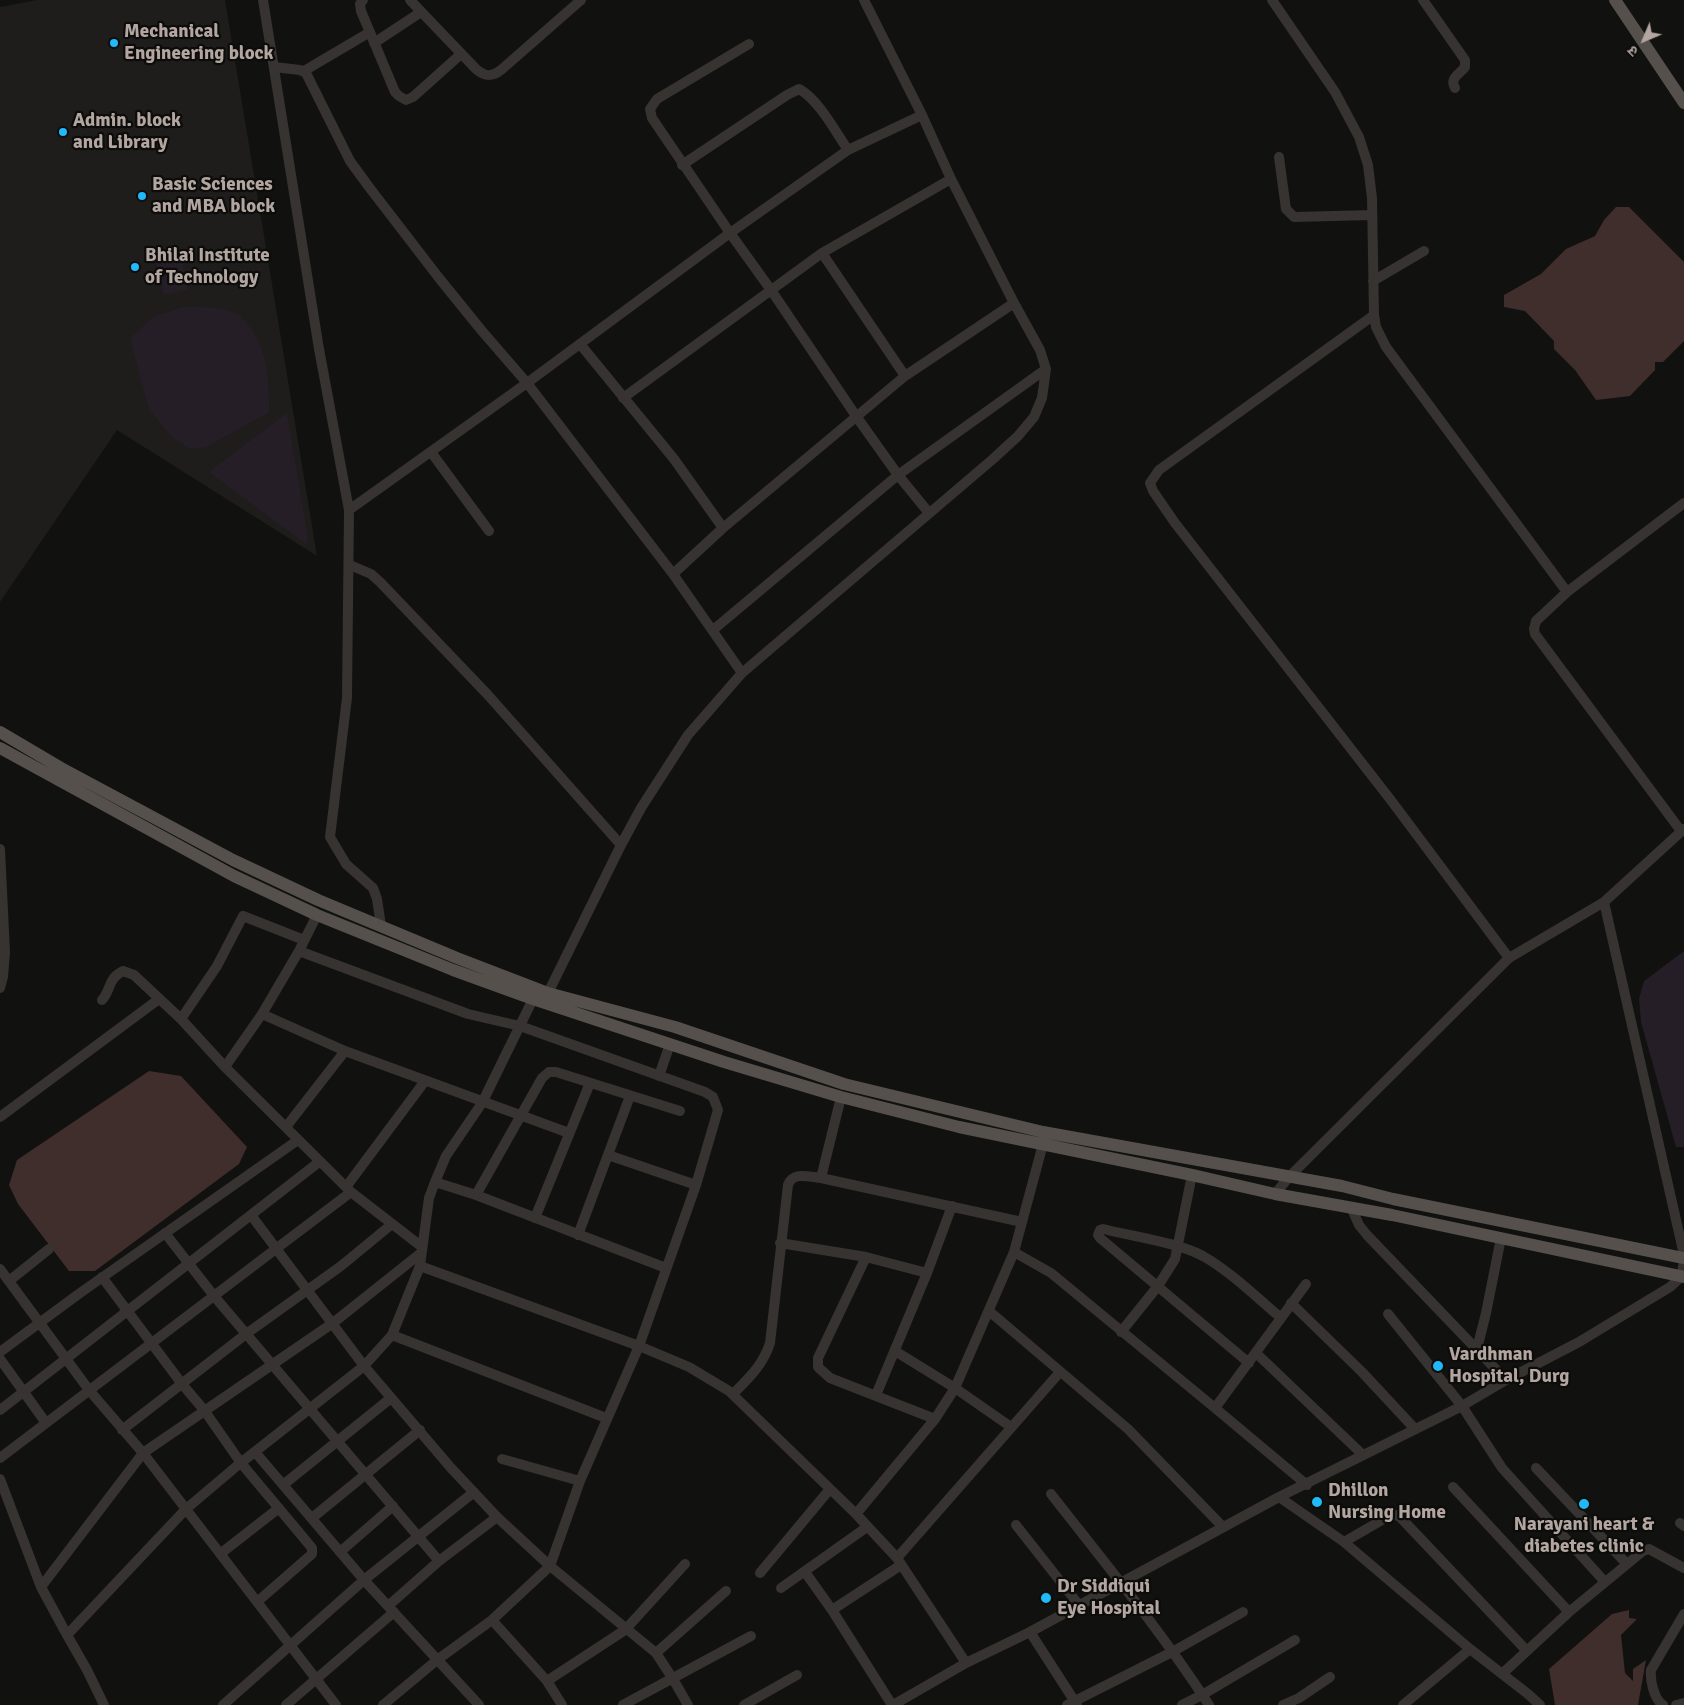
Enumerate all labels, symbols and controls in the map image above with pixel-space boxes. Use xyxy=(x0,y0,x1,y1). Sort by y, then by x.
north arrow xyxy=(1619,15,1669,65)
place label: Mechanical Engineering block xyxy=(124,21,274,65)
marker: Mechanical Engineering block xyxy=(108,37,120,49)
text: उ xyxy=(1624,42,1642,60)
place label: Admin. block and Library xyxy=(73,110,181,154)
marker: Admin. block and Library xyxy=(57,126,69,138)
place label: Basic Sciences and MBA block xyxy=(152,174,275,218)
marker: Basic Sciences and MBA block xyxy=(136,190,148,202)
place label: Bhilai Institute of Technology xyxy=(145,245,270,289)
marker: Bhilai Institute of Technology xyxy=(129,261,141,273)
place label: Vardhman Hospital, Durg xyxy=(1449,1344,1569,1388)
marker: Vardhman Hospital, Durg xyxy=(1431,1359,1445,1373)
place label: Dhillon Nursing Home xyxy=(1328,1480,1446,1524)
marker: Dhillon Nursing Home xyxy=(1310,1495,1324,1509)
marker: Narayani heart & diabetes clinic xyxy=(1577,1497,1591,1511)
place label: Narayani heart & diabetes clinic xyxy=(1514,1514,1654,1558)
place label: Dr Siddiqui Eye Hospital xyxy=(1057,1576,1160,1620)
marker: Dr Siddiqui Eye Hospital xyxy=(1039,1591,1053,1605)

